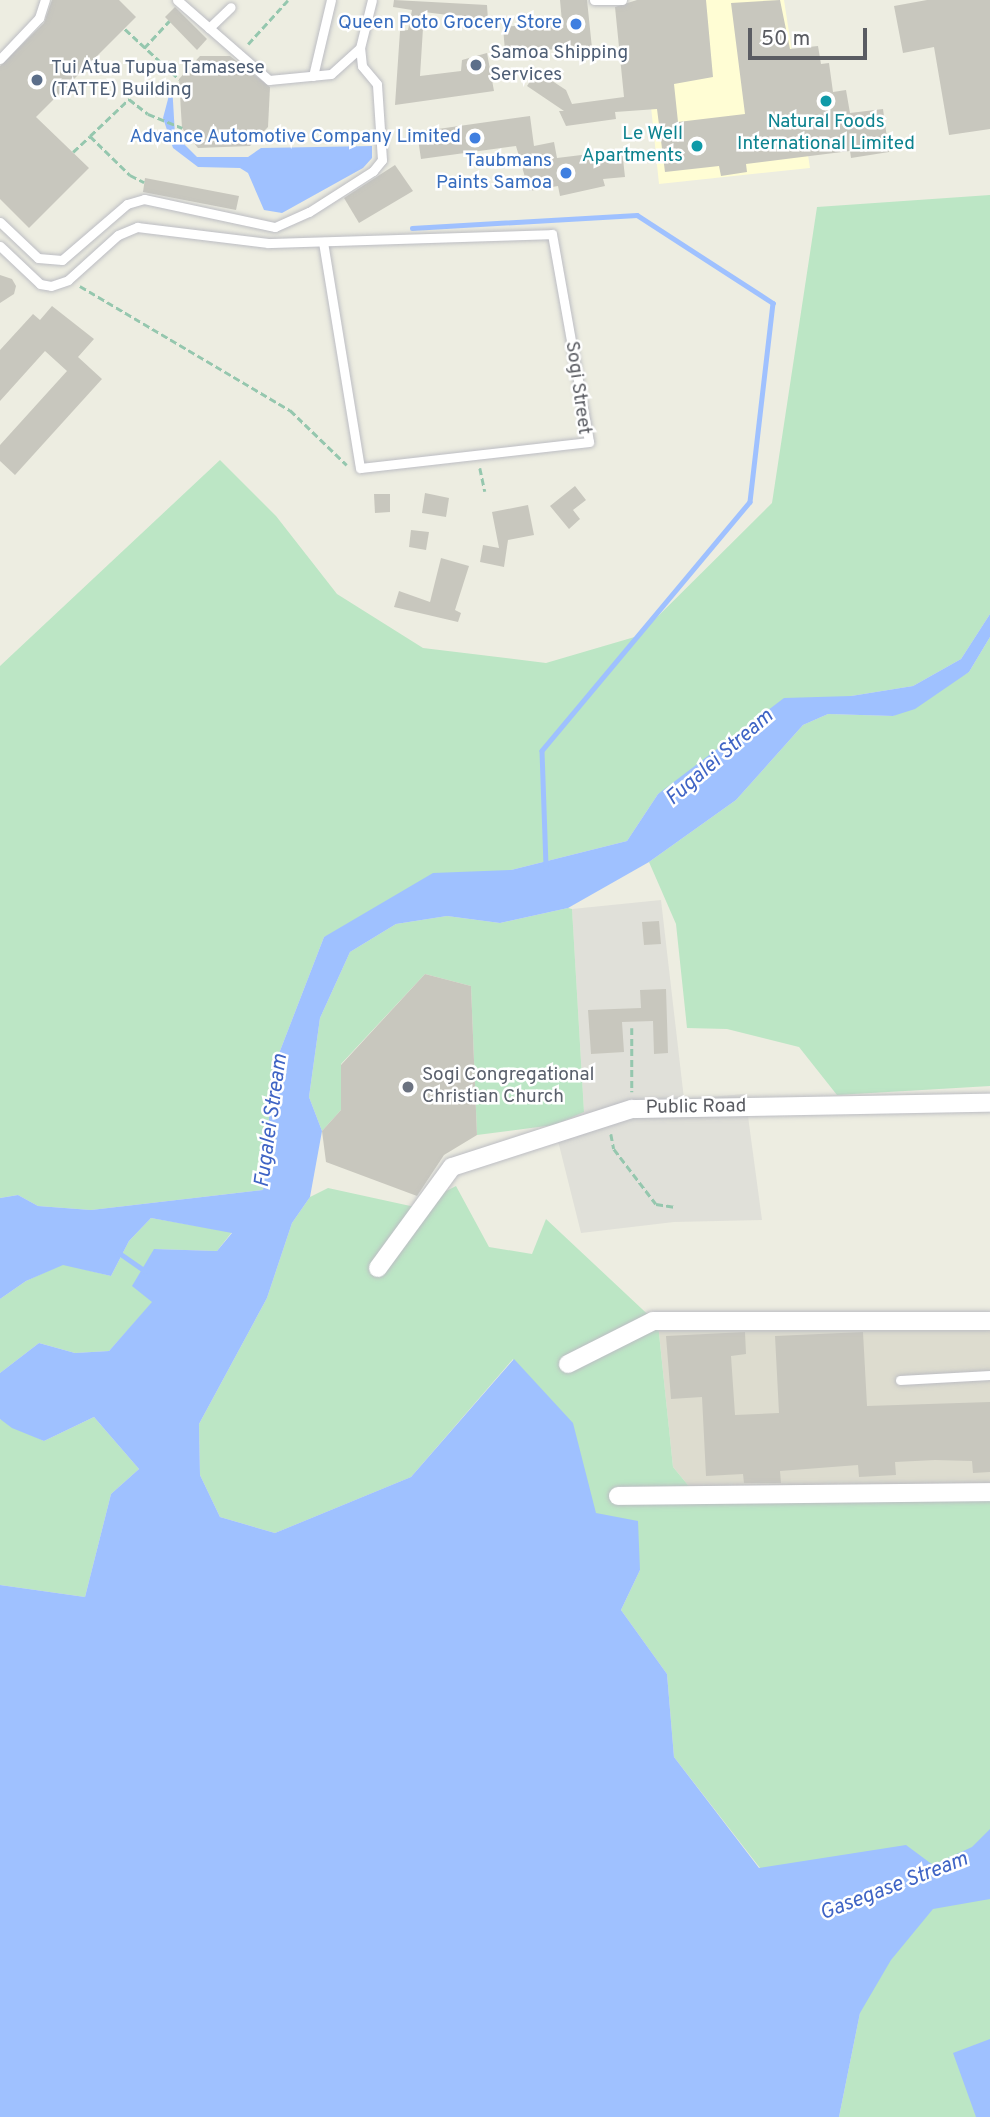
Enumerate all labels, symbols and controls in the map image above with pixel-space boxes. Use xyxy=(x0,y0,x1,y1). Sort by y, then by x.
place label: Queen Poto Grocery Store xyxy=(338,13,562,35)
scale bar xyxy=(752,14,871,58)
marker: Queen Poto Grocery Store xyxy=(568,16,584,32)
text: 50 m xyxy=(761,26,810,53)
place label: Samoa Shipping Services xyxy=(490,43,628,87)
marker: Samoa Shipping Services xyxy=(468,57,484,73)
place label: Tui Atua Tupua Tamasese (TATTE) Building xyxy=(51,58,267,102)
marker: Tui Atua Tupua Tamasese (TATTE) Building xyxy=(29,72,45,88)
marker: Natural Foods International Limited xyxy=(818,93,834,109)
place label: Natural Foods International Limited xyxy=(737,112,915,156)
place label: Le Well Apartments xyxy=(582,124,683,168)
place label: Advance Automotive Company Limited xyxy=(129,127,461,149)
marker: Advance Automotive Company Limited xyxy=(467,130,483,146)
marker: Le Well Apartments xyxy=(689,138,705,154)
place label: Taubmans Paints Samoa xyxy=(436,151,552,195)
marker: Taubmans Paints Samoa xyxy=(558,165,574,181)
street label: Sogi Street xyxy=(559,340,595,436)
water label: Fugalei Stream xyxy=(661,704,779,812)
water label: Fugalei Stream xyxy=(250,1053,294,1189)
place label: Sogi Congregational Christian Church xyxy=(422,1065,595,1109)
marker: Sogi Congregational Christian Church xyxy=(400,1079,416,1095)
street label: Public Road xyxy=(645,1096,747,1120)
water label: Gasegase Stream xyxy=(816,1847,972,1927)

